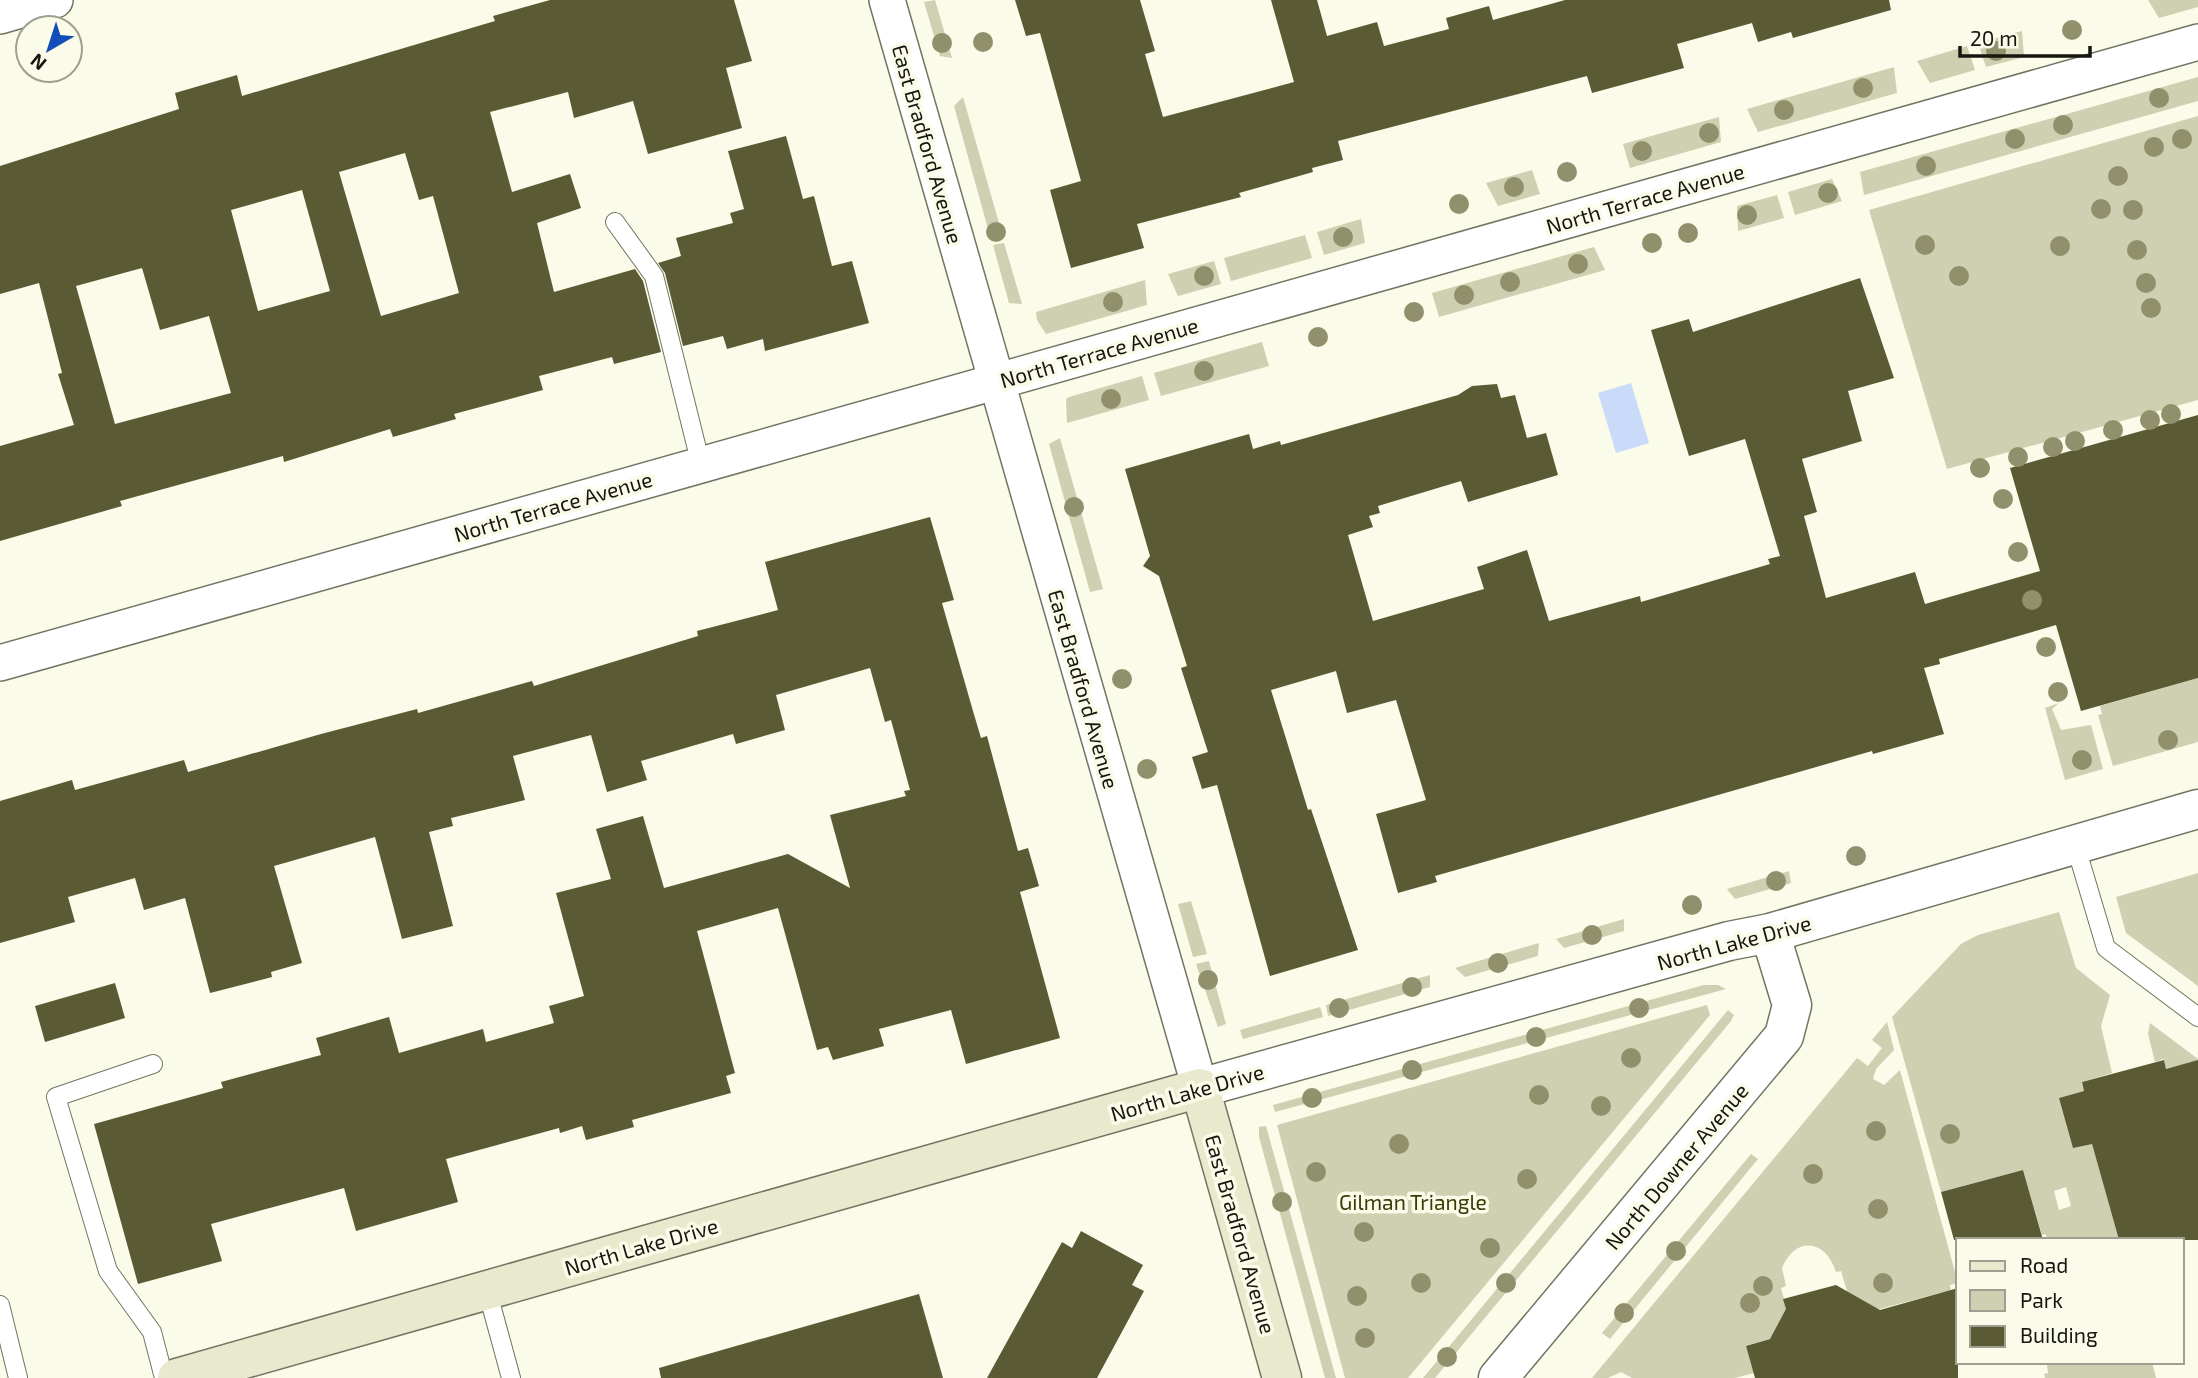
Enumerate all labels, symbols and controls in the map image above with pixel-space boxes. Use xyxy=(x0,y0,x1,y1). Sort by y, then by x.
north arrow xyxy=(14,14,84,84)
scale bar xyxy=(1960,14,2090,58)
text: 20 m xyxy=(1970,25,2018,50)
street label: East Bradford Avenue xyxy=(888,41,968,247)
text: N xyxy=(25,49,51,76)
street label: North Terrace Avenue xyxy=(1543,158,1747,238)
street label: North Terrace Avenue xyxy=(997,312,1201,392)
street label: North Terrace Avenue xyxy=(451,466,655,546)
street label: East Bradford Avenue xyxy=(1044,586,1124,792)
street label: North Lake Drive xyxy=(1654,909,1814,975)
street label: North Lake Drive xyxy=(1107,1058,1267,1126)
street label: North Downer Avenue xyxy=(1599,1078,1753,1254)
street label: East Bradford Avenue xyxy=(1201,1131,1281,1337)
park label: Gilman Triangle xyxy=(1339,1189,1487,1214)
street label: North Lake Drive xyxy=(561,1212,721,1280)
legend xyxy=(1956,1238,2184,1364)
text: Road xyxy=(2020,1252,2068,1277)
text: Park xyxy=(2020,1287,2063,1312)
text: Building xyxy=(2020,1322,2098,1347)

